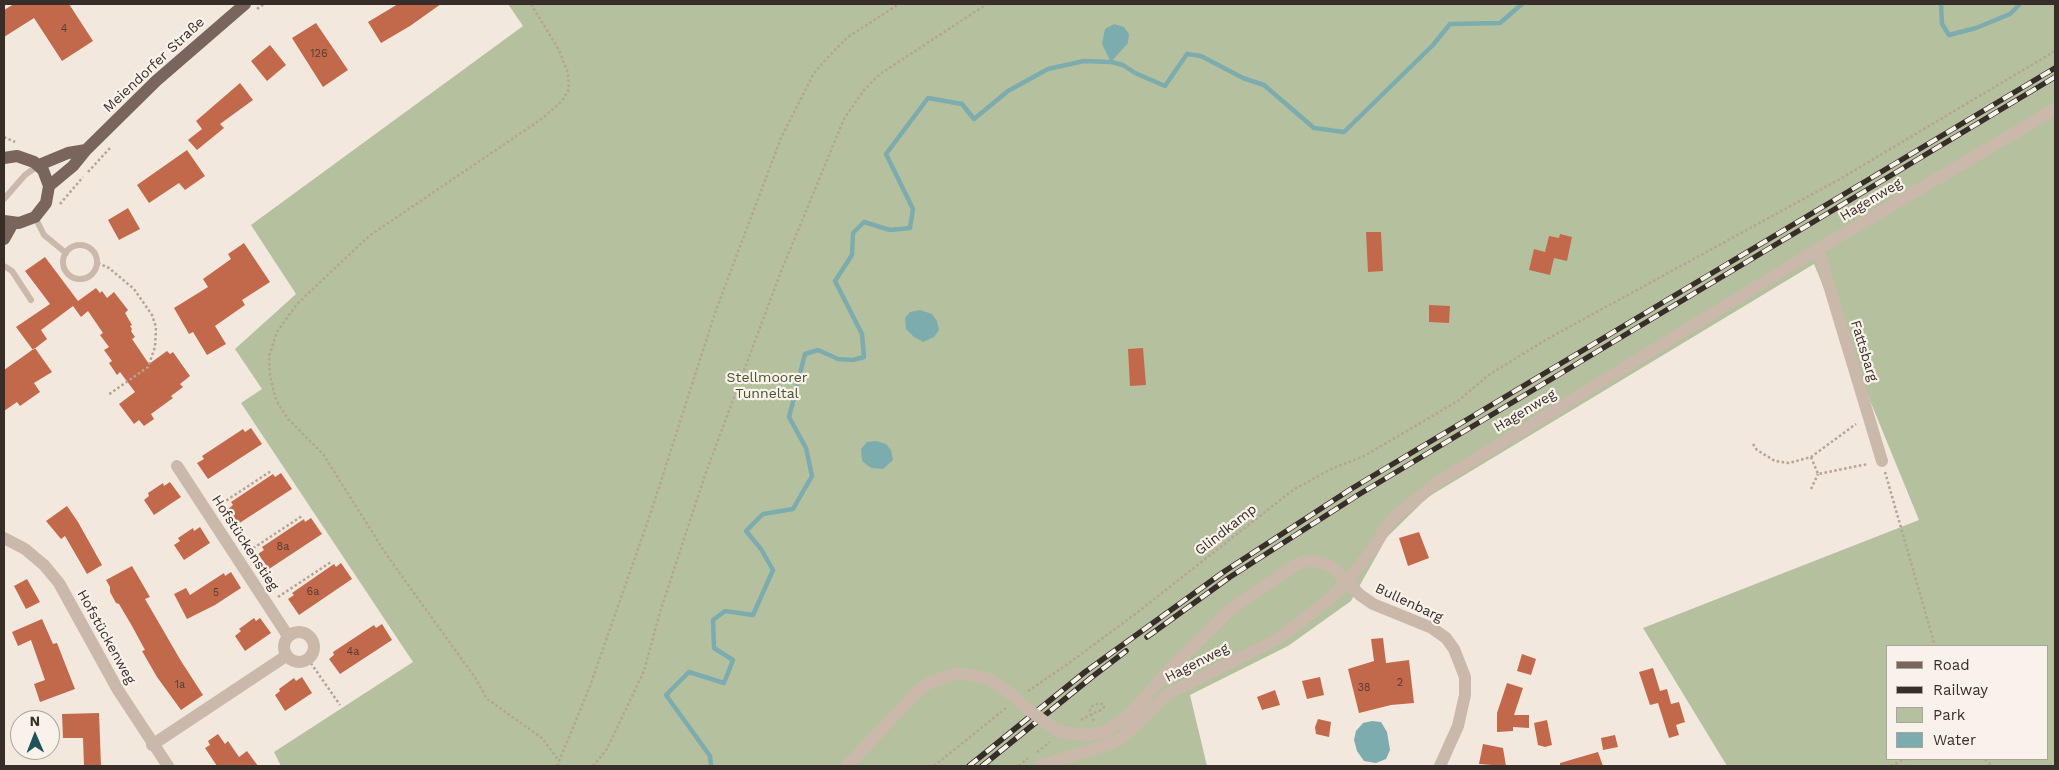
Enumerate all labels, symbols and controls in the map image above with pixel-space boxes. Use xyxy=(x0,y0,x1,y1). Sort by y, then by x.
street label: Meiendorfer Straße xyxy=(100,14,208,116)
house number: 4 xyxy=(61,22,67,36)
house number: 126 xyxy=(310,47,328,61)
street label: Hagenweg xyxy=(1837,175,1905,225)
street label: Fattsbarg xyxy=(1847,318,1881,384)
park label: Stellmoorer Tunneltal xyxy=(727,370,807,402)
street label: Hagenweg xyxy=(1491,386,1559,436)
street label: Hofstückenstieg xyxy=(208,492,282,594)
street label: Glindkamp xyxy=(1192,501,1260,559)
house number: 8a xyxy=(276,540,290,554)
street label: Bullenbarg xyxy=(1373,580,1445,626)
house number: 6a xyxy=(307,585,319,599)
house number: 5 xyxy=(213,586,219,600)
street label: Hofstückenweg xyxy=(73,587,139,687)
street label: Hagenweg xyxy=(1162,640,1232,686)
house number: 4a xyxy=(347,645,359,659)
legend xyxy=(1886,645,2049,760)
text: Road xyxy=(1933,656,1970,674)
house number: 2 xyxy=(1397,676,1403,690)
house number: 1a xyxy=(175,678,185,692)
house number: 38 xyxy=(1357,681,1371,695)
text: Railway xyxy=(1933,681,1988,699)
text: Park xyxy=(1933,706,1965,724)
north arrow xyxy=(10,710,60,760)
text: N xyxy=(29,713,40,729)
text: Water xyxy=(1933,731,1976,749)

